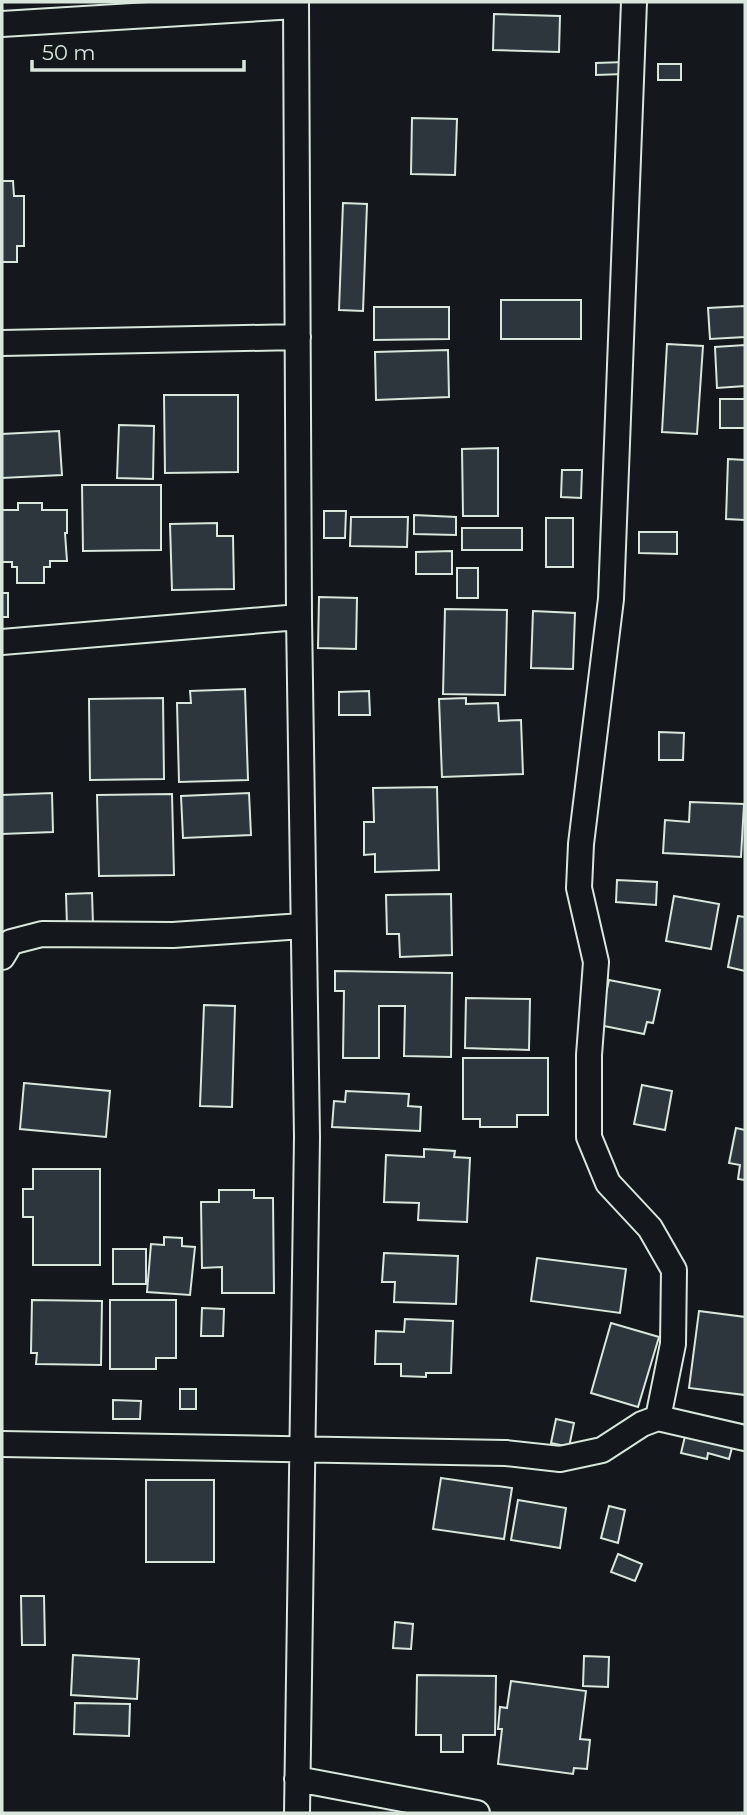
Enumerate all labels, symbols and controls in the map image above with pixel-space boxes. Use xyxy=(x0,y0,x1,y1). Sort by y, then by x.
scale bar xyxy=(32,28,243,72)
text: 50 m xyxy=(42,40,96,65)

